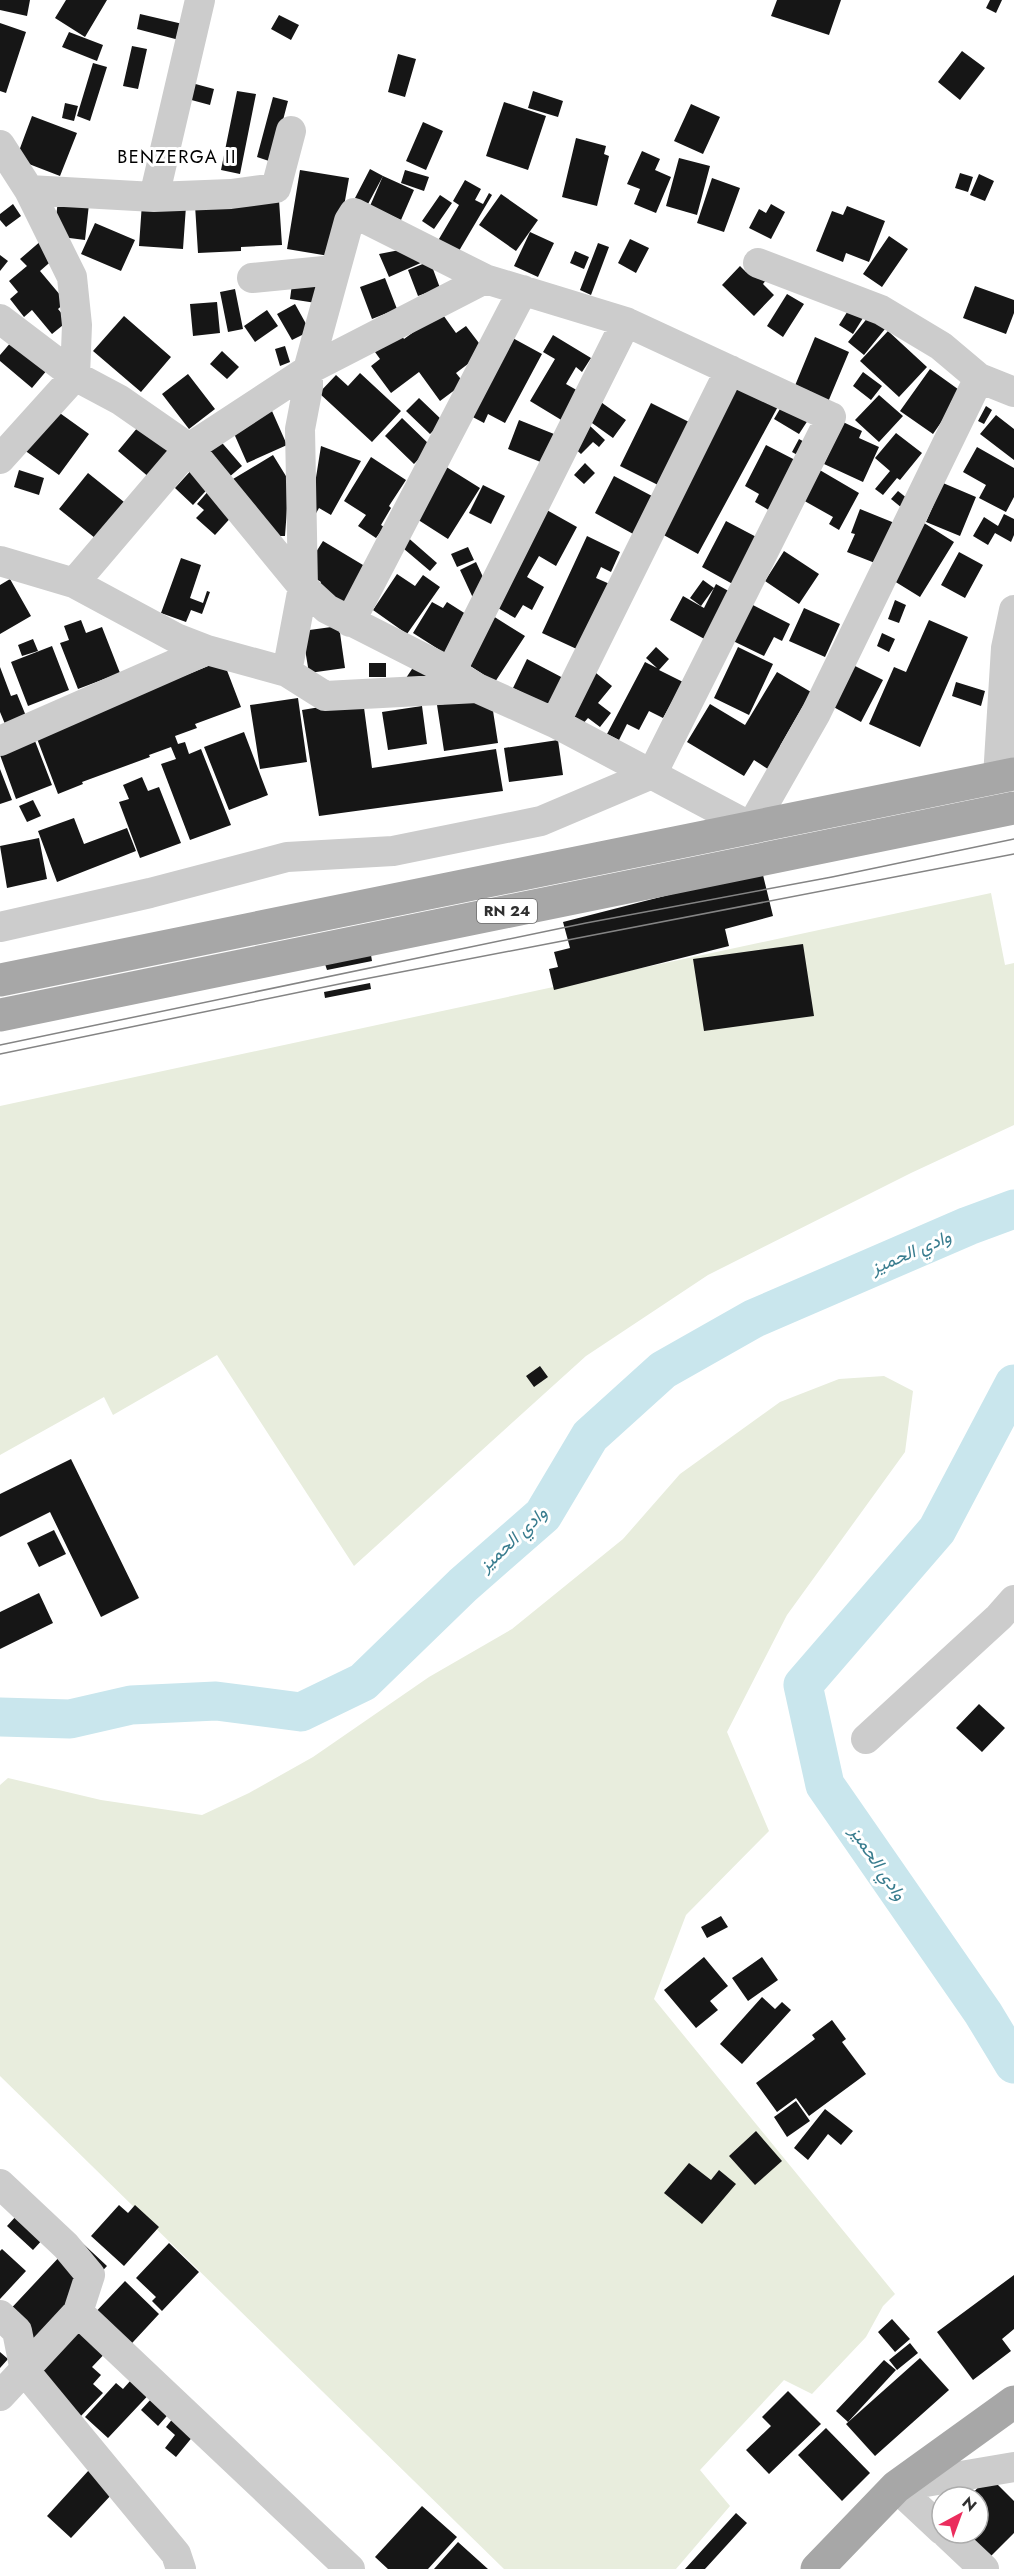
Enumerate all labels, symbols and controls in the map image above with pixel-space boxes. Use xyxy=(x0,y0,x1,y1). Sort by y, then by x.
district label: BENZERGA II xyxy=(117,144,237,170)
road number: RN 24 xyxy=(477,899,537,923)
water label: وادي الحميز xyxy=(866,1223,956,1283)
water label: وادي الحميز xyxy=(472,1501,554,1580)
water label: وادي الحميز xyxy=(841,1820,913,1907)
north arrow xyxy=(930,2485,990,2545)
text: N xyxy=(957,2491,982,2517)

